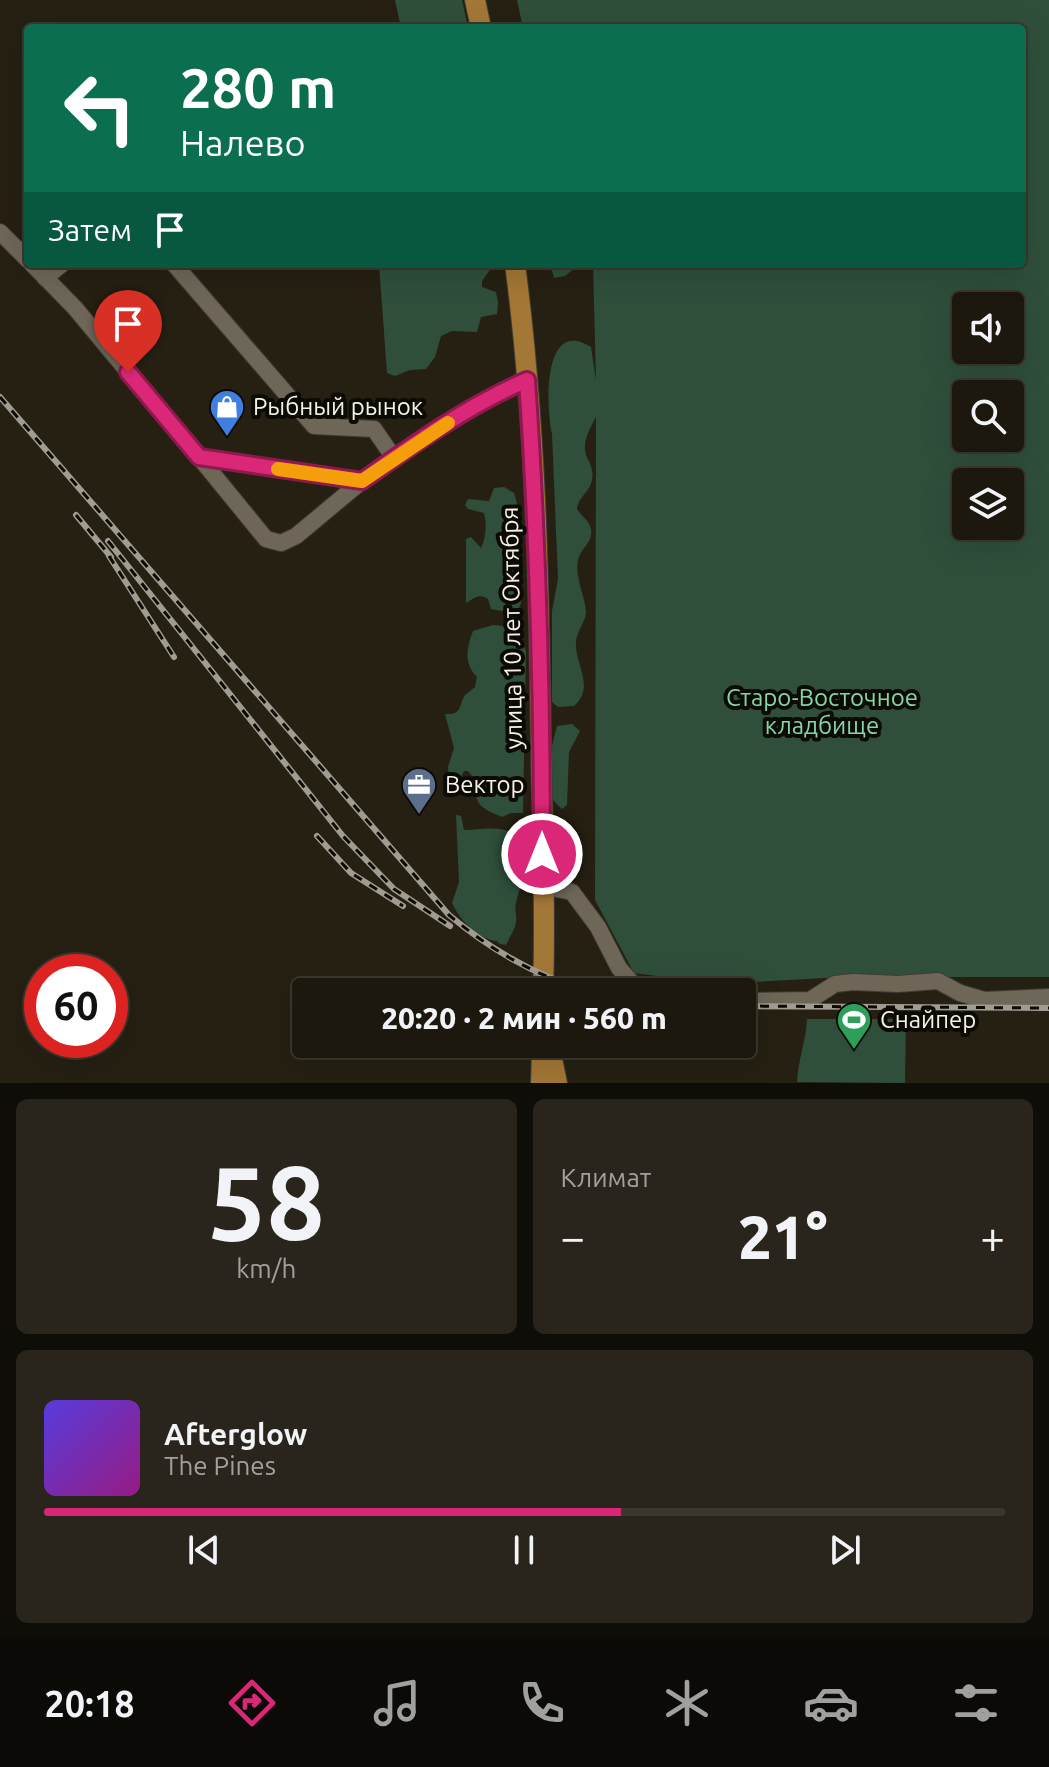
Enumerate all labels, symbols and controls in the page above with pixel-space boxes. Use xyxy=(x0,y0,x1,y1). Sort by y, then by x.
icon: left xyxy=(48,56,152,160)
text: 280 m xyxy=(180,56,336,119)
text: Налево xyxy=(180,122,305,163)
icon: arrive xyxy=(148,208,192,252)
text: Затем xyxy=(48,213,132,247)
pin xyxy=(94,290,162,372)
map controls xyxy=(952,292,1024,540)
button: sound xyxy=(952,292,1024,364)
icon: arrive xyxy=(106,302,150,346)
button: search xyxy=(952,380,1024,452)
shop icon: Рыбный рынок xyxy=(208,388,246,438)
place label: Рыбный рынок xyxy=(253,393,423,420)
button: layers xyxy=(952,468,1024,540)
street label: улица 10 лет Октября xyxy=(496,506,527,750)
park label: Старо-Восточное кладбище xyxy=(726,684,918,739)
office icon: Вектор xyxy=(400,766,438,816)
place label: Вектор xyxy=(445,771,525,798)
position arrow xyxy=(500,812,584,896)
speed limit sign: 60 xyxy=(24,954,128,1058)
text: 20:20 · 2 мин · 560 m xyxy=(381,1001,667,1035)
sports icon: Снайпер xyxy=(835,1001,873,1051)
place label: Снайпер xyxy=(880,1006,976,1033)
text: 58 xyxy=(208,1143,325,1260)
text: Климат xyxy=(561,1163,651,1192)
text: 21° xyxy=(738,1203,827,1270)
text: − xyxy=(561,1212,585,1261)
text: + xyxy=(980,1212,1005,1261)
text: km/h xyxy=(236,1254,296,1283)
text: Afterglow xyxy=(164,1417,307,1451)
text: The Pines xyxy=(164,1451,276,1480)
icon: previous xyxy=(182,1528,226,1572)
icon: pause xyxy=(502,1528,546,1572)
icon: next xyxy=(823,1528,867,1572)
icon: directions xyxy=(224,1675,280,1731)
icon: music xyxy=(369,1675,425,1731)
icon: phone xyxy=(514,1675,570,1731)
icon: climate xyxy=(659,1675,715,1731)
icon: car xyxy=(803,1675,859,1731)
icon: filters xyxy=(948,1675,1004,1731)
text: 20:18 xyxy=(44,1683,135,1724)

